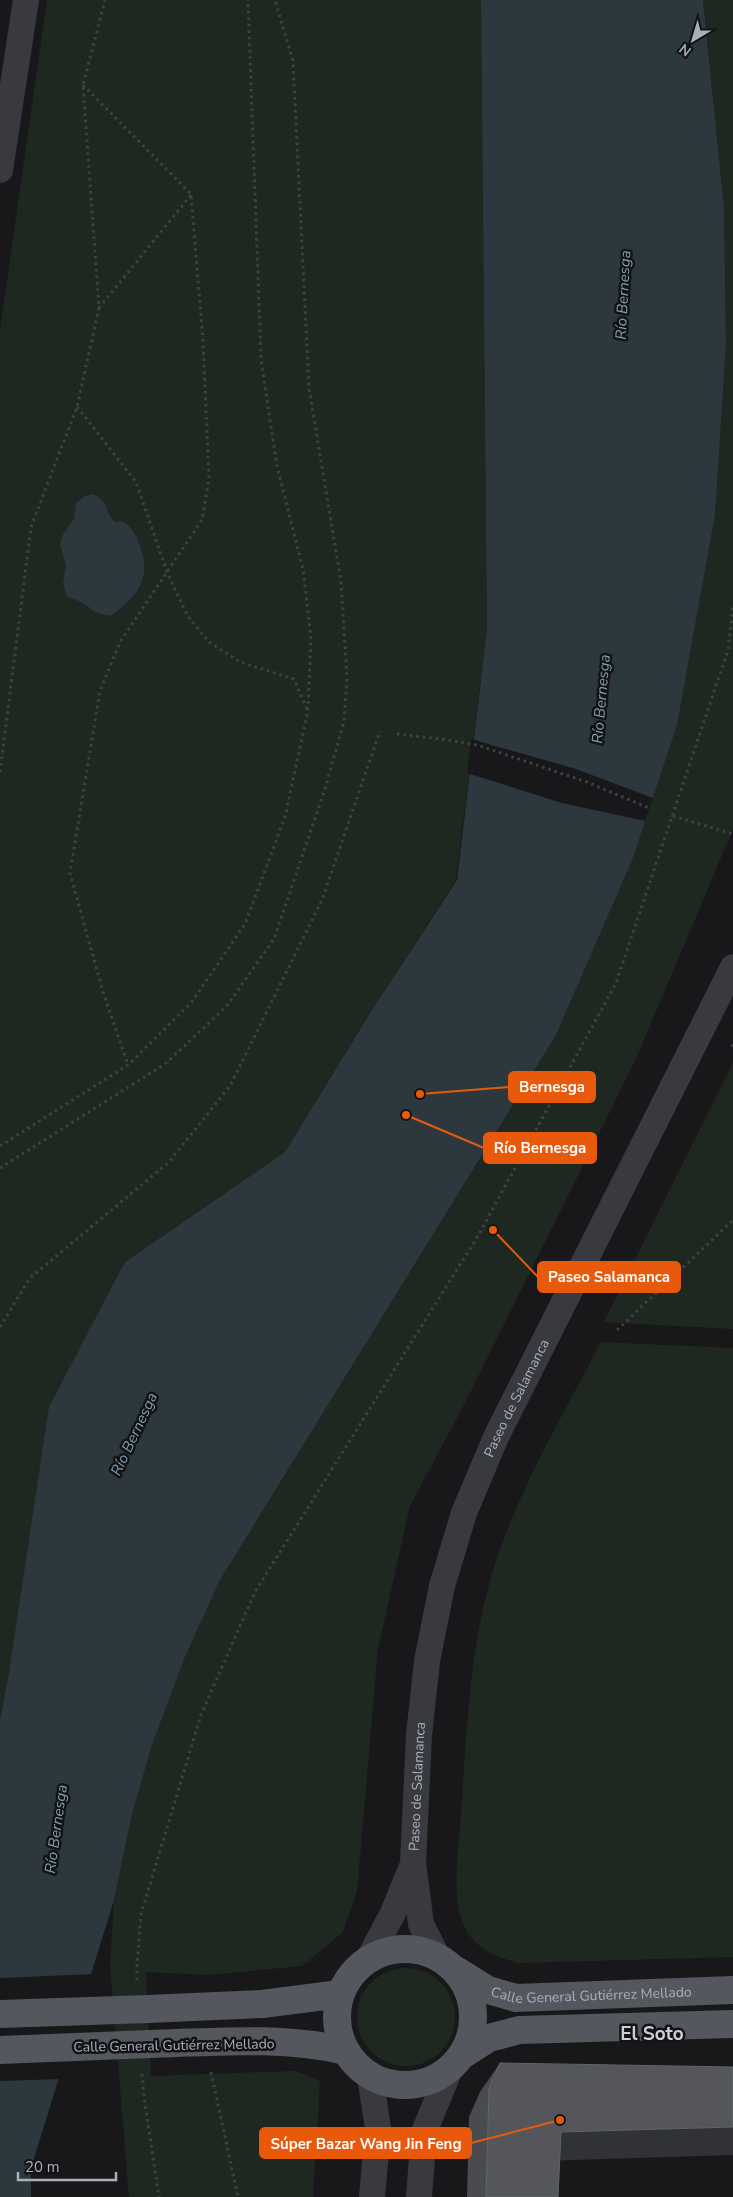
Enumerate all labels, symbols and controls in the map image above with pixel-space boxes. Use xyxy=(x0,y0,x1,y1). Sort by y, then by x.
north arrow xyxy=(668,15,718,65)
text: N xyxy=(675,39,695,61)
water label: Río Bernesga xyxy=(611,250,635,340)
water label: Río Bernesga xyxy=(587,653,615,745)
callout: Bernesga xyxy=(509,1072,595,1102)
text: Bernesga xyxy=(519,1077,585,1097)
callout: Río Bernesga xyxy=(484,1133,596,1163)
text: Río Bernesga xyxy=(494,1138,586,1158)
callout: Paseo Salamanca xyxy=(538,1262,680,1292)
text: Paseo Salamanca xyxy=(548,1267,670,1287)
street label: Paseo de Salamanca xyxy=(480,1336,554,1460)
water label: Río Bernesga xyxy=(106,1389,162,1479)
street label: Paseo de Salamanca xyxy=(405,1721,430,1852)
water label: Río Bernesga xyxy=(40,1783,72,1875)
street label: Calle General Gutiérrez Mellado xyxy=(489,1982,692,2008)
district label: El Soto xyxy=(620,2021,684,2047)
street label: Calle General Gutiérrez Mellado xyxy=(73,2034,275,2057)
callout: Súper Bazar Wang Jin Feng xyxy=(260,2128,471,2158)
text: Súper Bazar Wang Jin Feng xyxy=(271,2134,461,2154)
scale bar xyxy=(18,2150,115,2182)
text: 20 m xyxy=(25,2157,60,2177)

